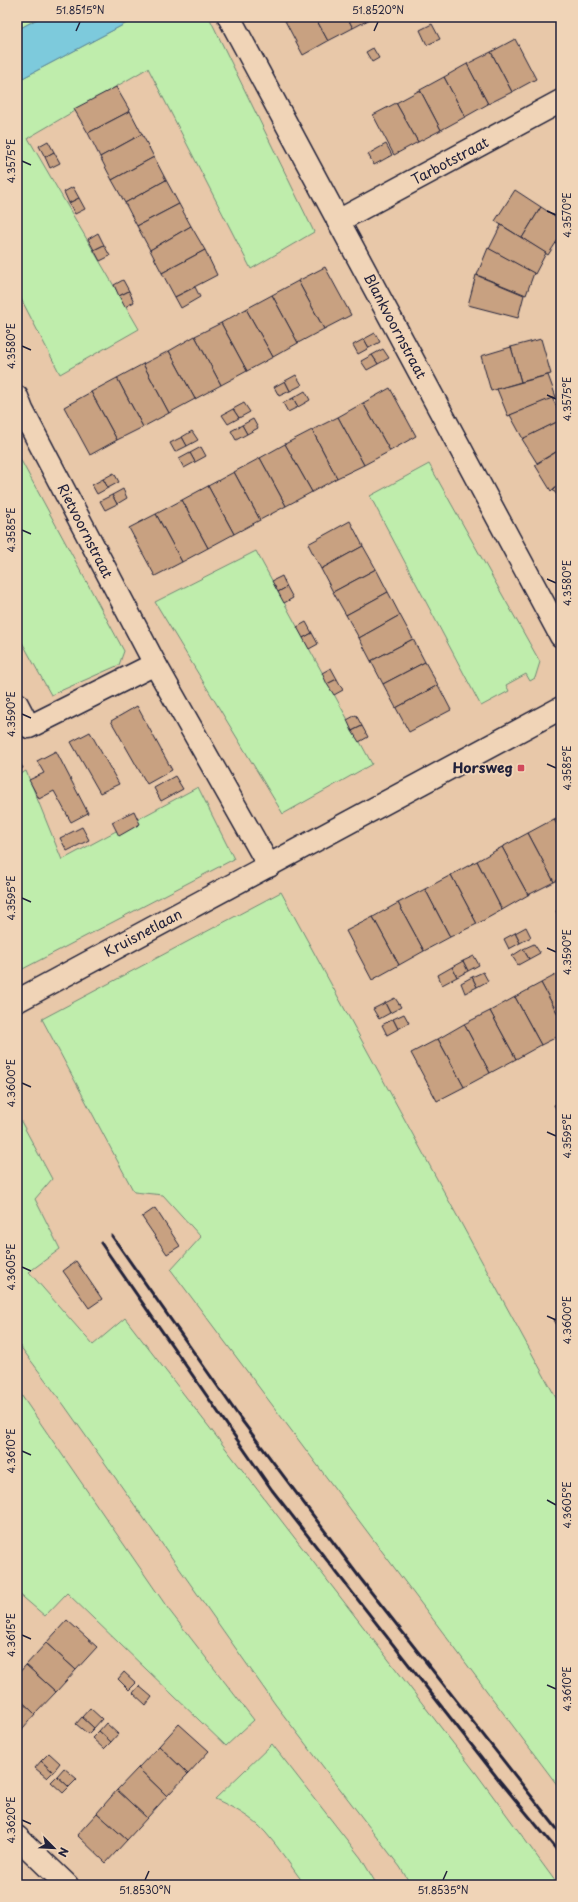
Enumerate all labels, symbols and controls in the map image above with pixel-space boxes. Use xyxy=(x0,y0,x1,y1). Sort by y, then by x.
text: 51.8515°N xyxy=(55,2,105,17)
text: 51.8520°N xyxy=(352,2,404,17)
street label: Tarbotstraat xyxy=(407,131,492,190)
text: 4.3575°E xyxy=(3,139,18,183)
text: 4.3570°E xyxy=(559,192,574,238)
street label: Blankvoornstraat xyxy=(359,269,432,383)
text: 4.3580°E xyxy=(3,323,18,369)
text: 4.3575°E xyxy=(559,377,574,421)
street label: Rietvoornstraat xyxy=(52,480,119,582)
text: 4.3585°E xyxy=(3,507,18,553)
text: 4.3580°E xyxy=(559,560,574,606)
text: 4.3590°E xyxy=(3,691,18,737)
text: 4.3585°E xyxy=(559,745,574,791)
place label: Horsweg xyxy=(452,757,513,778)
marker: Horsweg xyxy=(516,763,526,773)
text: 4.3595°E xyxy=(3,876,18,920)
street label: Kruisnetlaan xyxy=(100,903,185,962)
text: 4.3590°E xyxy=(559,929,574,975)
text: 4.3600°E xyxy=(3,1059,18,1107)
text: 4.3595°E xyxy=(559,1114,574,1158)
text: 4.3605°E xyxy=(3,1244,18,1290)
text: 4.3600°E xyxy=(559,1296,574,1344)
text: 4.3610°E xyxy=(3,1429,18,1473)
text: 4.3605°E xyxy=(559,1482,574,1528)
text: 4.3615°E xyxy=(3,1613,18,1657)
text: 4.3610°E xyxy=(559,1667,574,1711)
text: 4.3620°E xyxy=(3,1797,18,1843)
north arrow xyxy=(34,1828,74,1868)
text: N xyxy=(54,1845,73,1860)
text: 51.8530°N xyxy=(119,1882,171,1897)
text: 51.8535°N xyxy=(417,1882,469,1897)

